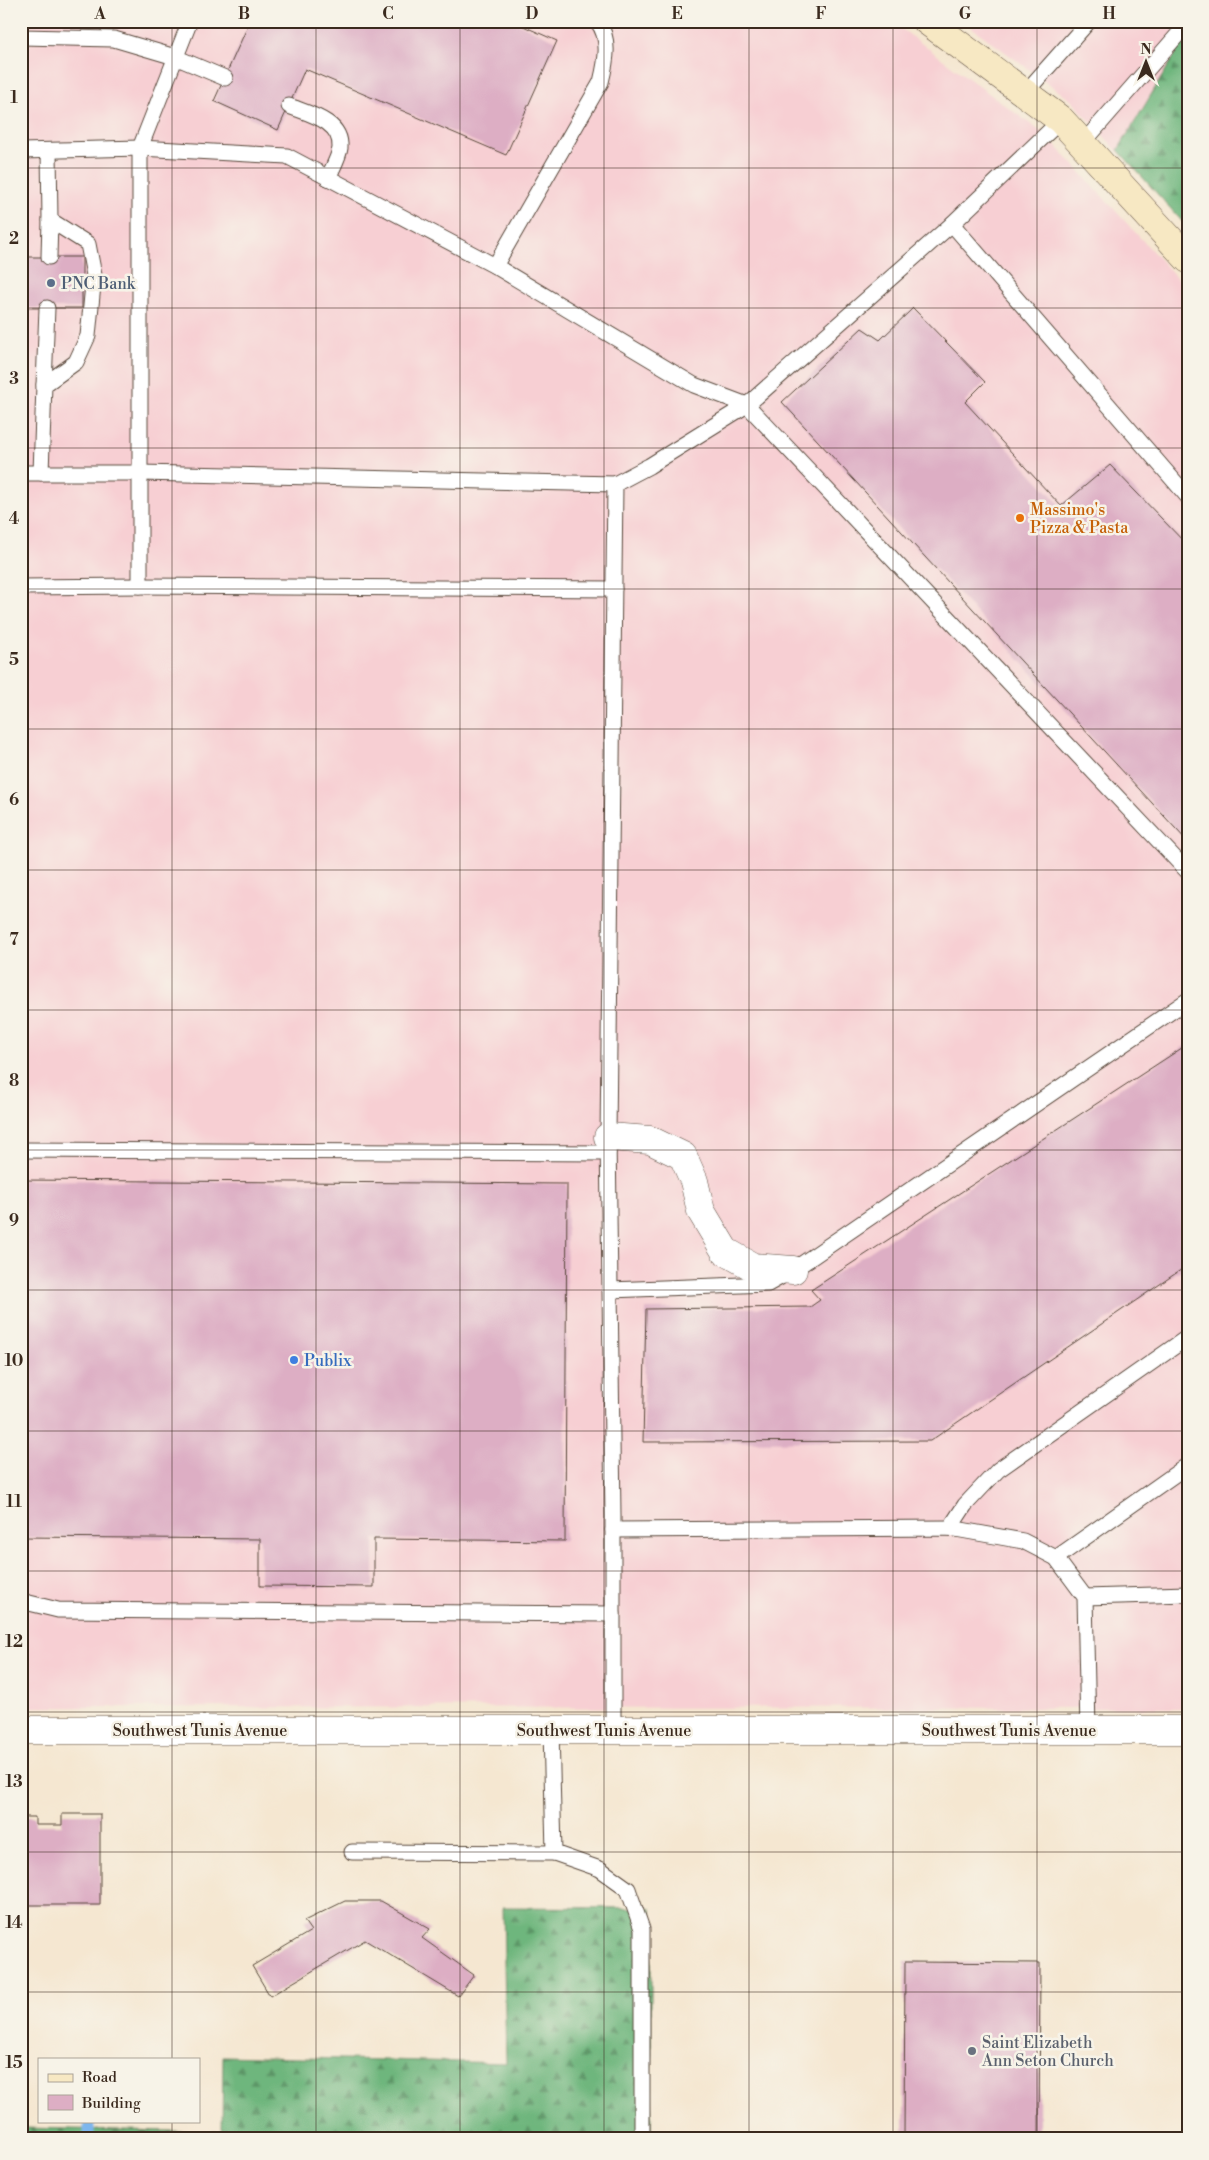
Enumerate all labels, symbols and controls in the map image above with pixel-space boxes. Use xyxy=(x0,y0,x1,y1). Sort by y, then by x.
text: A xyxy=(93,4,106,24)
text: B xyxy=(238,4,250,24)
text: C xyxy=(382,4,394,24)
text: D xyxy=(526,4,539,24)
text: E xyxy=(671,4,683,24)
text: F xyxy=(815,4,827,24)
text: G xyxy=(959,4,972,24)
text: H xyxy=(1102,4,1116,24)
north arrow xyxy=(1122,38,1172,88)
text: N xyxy=(1140,41,1152,59)
text: 1 xyxy=(10,88,18,108)
text: 2 xyxy=(9,229,19,249)
place label: PNC Bank xyxy=(61,274,137,294)
marker: PNC Bank xyxy=(45,277,57,289)
text: 3 xyxy=(9,369,19,389)
place label: Massimo's Pizza & Pasta xyxy=(1030,500,1129,538)
text: 4 xyxy=(9,509,20,529)
marker: Massimo's Pizza & Pasta xyxy=(1014,512,1026,524)
text: 5 xyxy=(9,650,19,670)
text: 6 xyxy=(9,790,19,810)
text: 7 xyxy=(9,930,19,950)
text: 8 xyxy=(9,1071,19,1091)
text: 9 xyxy=(9,1211,19,1231)
text: 10 xyxy=(5,1351,23,1371)
place label: Publix xyxy=(304,1351,352,1371)
marker: Publix xyxy=(288,1354,300,1366)
text: 11 xyxy=(6,1492,22,1512)
text: 12 xyxy=(5,1632,23,1652)
street label: Southwest Tunis Avenue xyxy=(113,1721,287,1741)
street label: Southwest Tunis Avenue xyxy=(517,1721,691,1741)
street label: Southwest Tunis Avenue xyxy=(922,1721,1096,1741)
text: 13 xyxy=(5,1772,23,1792)
text: 14 xyxy=(5,1913,23,1933)
place label: Saint Elizabeth Ann Seton Church xyxy=(981,2033,1114,2071)
marker: Saint Elizabeth Ann Seton Church xyxy=(966,2045,978,2057)
text: 15 xyxy=(5,2053,23,2073)
legend xyxy=(38,2058,200,2122)
text: Road xyxy=(82,2068,117,2087)
text: Building xyxy=(81,2094,141,2113)

